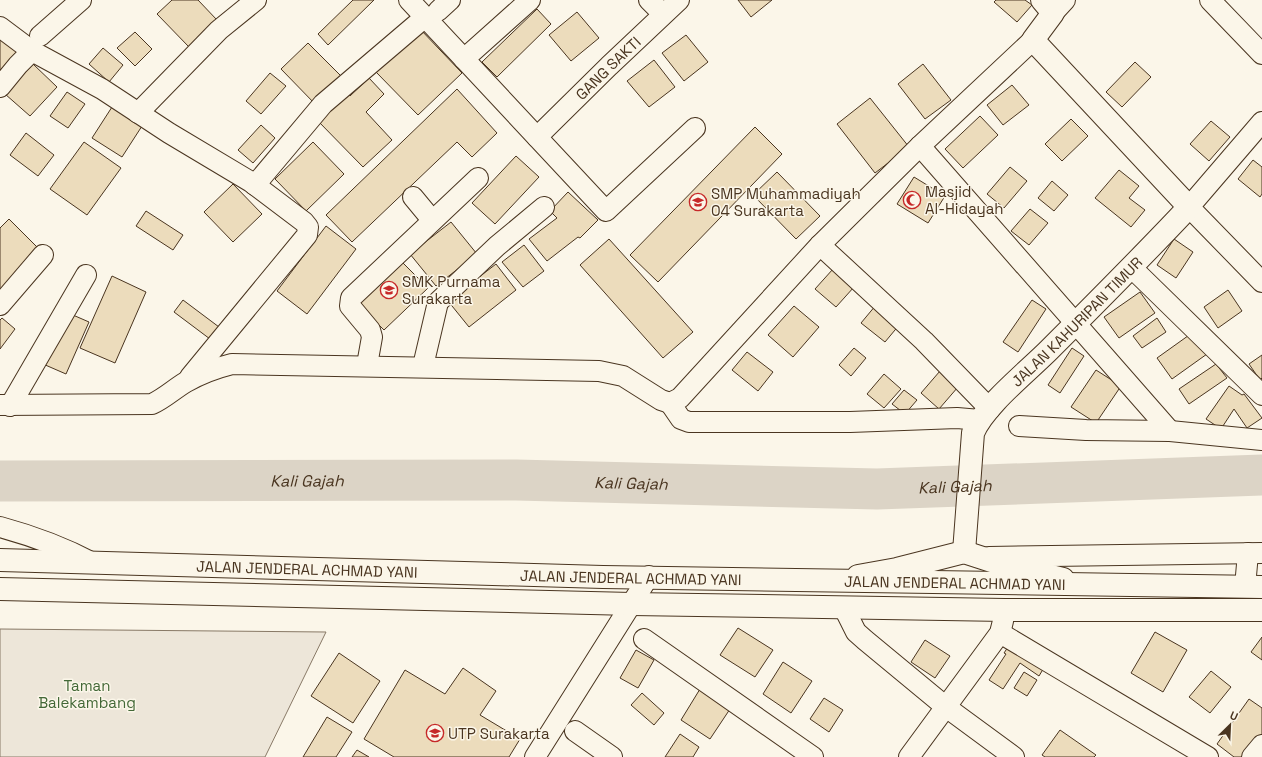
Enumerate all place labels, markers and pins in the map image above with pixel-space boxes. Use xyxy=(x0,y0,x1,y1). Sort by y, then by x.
place label: Masjid Al-Hidayah xyxy=(925,182,1004,218)
place label: SMP Muhammadiyah 04 Surakarta xyxy=(711,184,861,220)
mosque icon: Masjid Al-Hidayah xyxy=(902,190,922,210)
school or university icon: SMP Muhammadiyah 04 Surakarta xyxy=(688,192,708,212)
place label: SMK Purnama Surakarta xyxy=(402,272,501,308)
school or university icon: SMK Purnama Surakarta xyxy=(379,280,399,300)
school or university icon: UTP Surakarta xyxy=(425,723,445,743)
place label: UTP Surakarta xyxy=(448,724,550,743)

